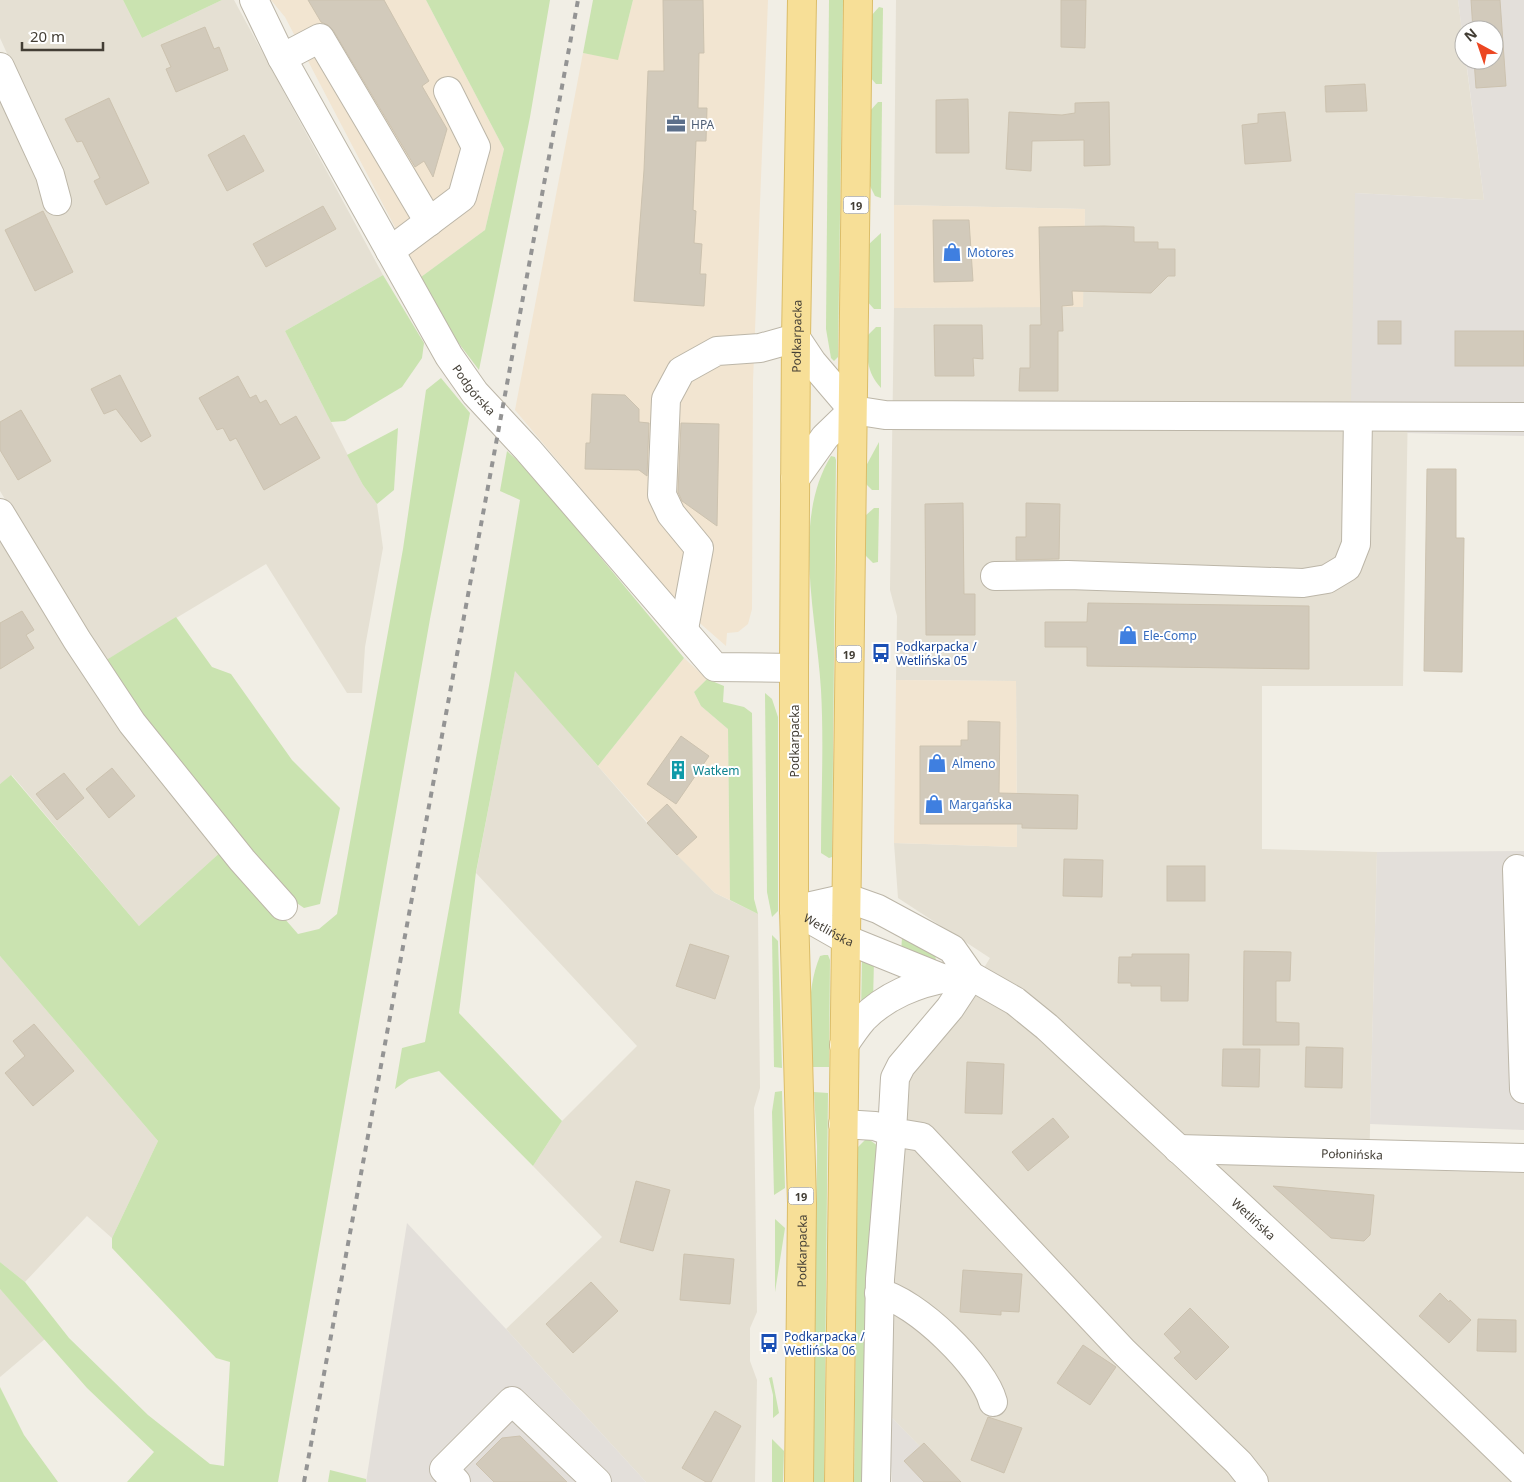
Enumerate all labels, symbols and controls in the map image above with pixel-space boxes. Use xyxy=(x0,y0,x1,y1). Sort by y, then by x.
scale bar xyxy=(22,20,104,52)
north arrow xyxy=(1454,20,1504,70)
text: N xyxy=(1460,24,1481,46)
text: 20 m xyxy=(30,26,65,46)
office icon: HPA xyxy=(665,113,687,135)
place label: HPA xyxy=(691,116,715,133)
road number: 19 xyxy=(844,196,868,214)
shop icon: Motores xyxy=(941,241,963,263)
place label: Motores xyxy=(967,244,1014,261)
street label: Podkarpacka xyxy=(787,299,805,373)
street label: Podgórska xyxy=(449,361,500,419)
shop icon: Ele-Comp xyxy=(1117,624,1139,646)
place label: Ele-Comp xyxy=(1143,627,1197,644)
place label: Podkarpacka / Wetlińska 05 xyxy=(896,638,977,669)
bus stop icon: Podkarpacka / Wetlińska 05 xyxy=(870,642,892,664)
road number: 19 xyxy=(836,646,862,662)
street label: Podkarpacka xyxy=(786,704,803,778)
shop icon: Almeno xyxy=(926,752,948,774)
place label: Almeno xyxy=(952,755,995,772)
building icon: Watkem xyxy=(667,759,689,781)
place label: Watkem xyxy=(693,762,739,779)
shop icon: Margańska xyxy=(923,793,945,815)
place label: Margańska xyxy=(949,796,1012,813)
street label: Wetlińska xyxy=(801,909,856,950)
street label: Połonińska xyxy=(1321,1144,1383,1163)
road number: 19 xyxy=(788,1188,814,1204)
street label: Wetlińska xyxy=(1228,1194,1280,1243)
street label: Podkarpacka xyxy=(793,1214,810,1288)
place label: Podkarpacka / Wetlińska 06 xyxy=(784,1328,865,1359)
bus stop icon: Podkarpacka / Wetlińska 06 xyxy=(758,1332,780,1354)

